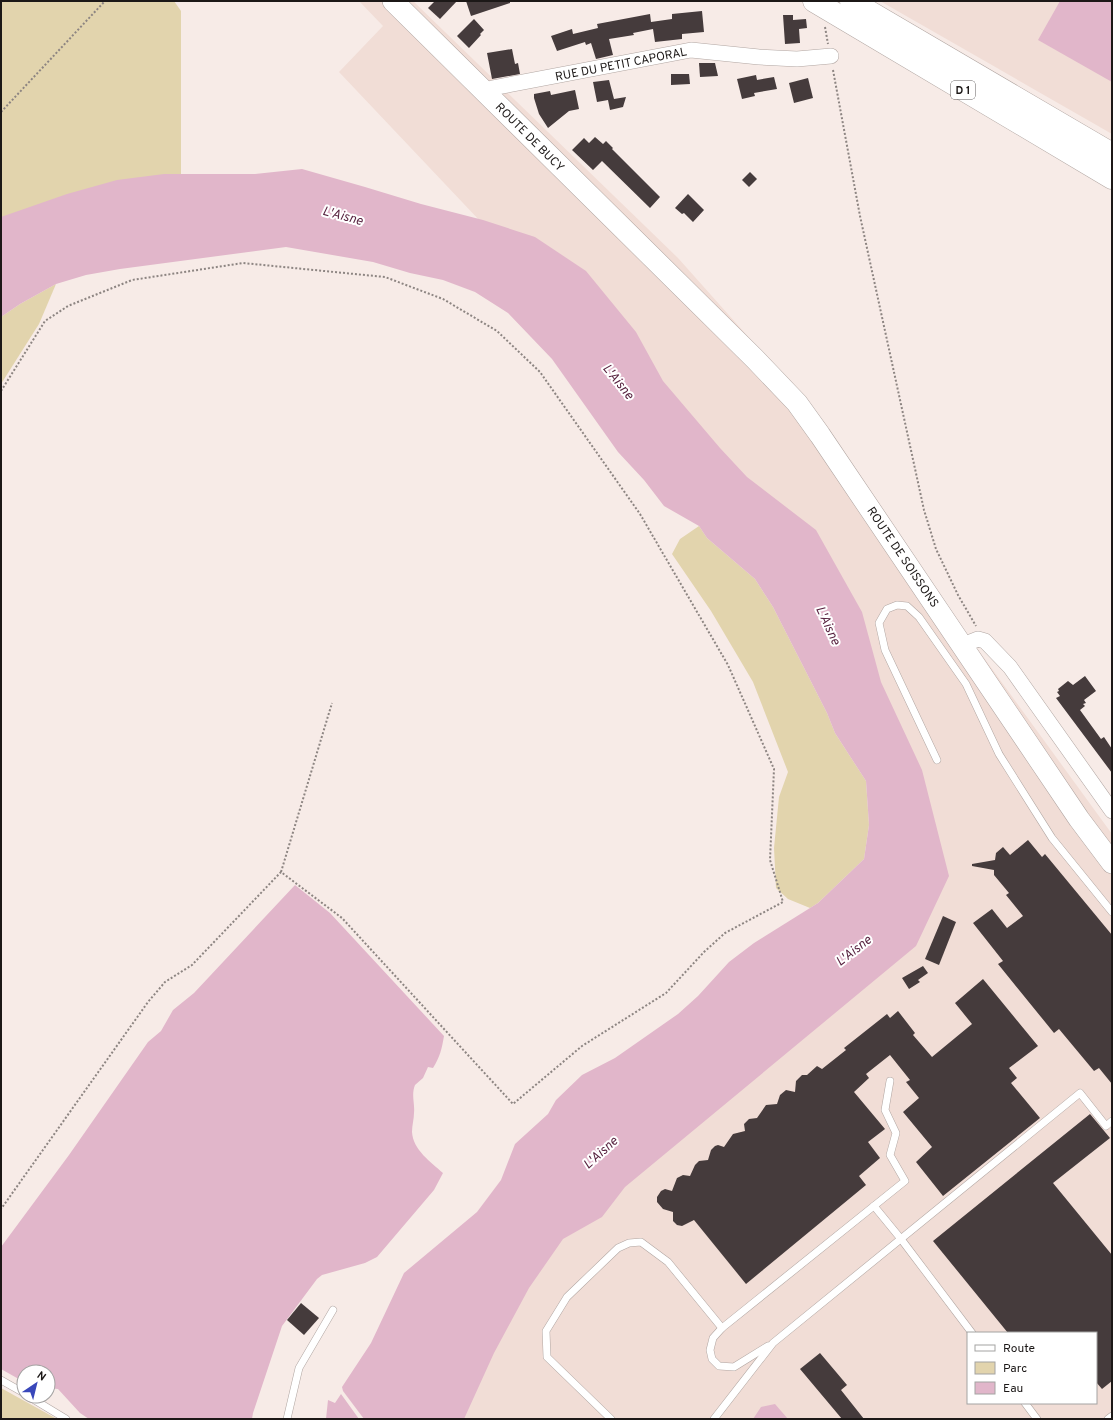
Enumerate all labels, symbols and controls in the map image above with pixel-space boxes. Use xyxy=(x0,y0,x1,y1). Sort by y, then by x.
street label: RUE DU PETIT CAPORAL xyxy=(554,44,689,86)
road number: D 1 xyxy=(951,81,975,99)
street label: ROUTE DE BUCY xyxy=(491,100,568,176)
water label: L'Aisne xyxy=(321,204,365,230)
water label: L'Aisne xyxy=(598,361,637,403)
street label: ROUTE DE SOISSONS xyxy=(862,504,942,611)
water label: L'Aisne xyxy=(811,604,843,648)
water label: L'Aisne xyxy=(833,932,876,971)
water label: L'Aisne xyxy=(581,1134,622,1173)
legend xyxy=(967,1332,1097,1404)
text: Route xyxy=(1003,1341,1035,1357)
text: Parc xyxy=(1003,1361,1027,1377)
north arrow xyxy=(16,1364,56,1404)
text: N xyxy=(34,1369,48,1385)
text: Eau xyxy=(1003,1381,1023,1397)

